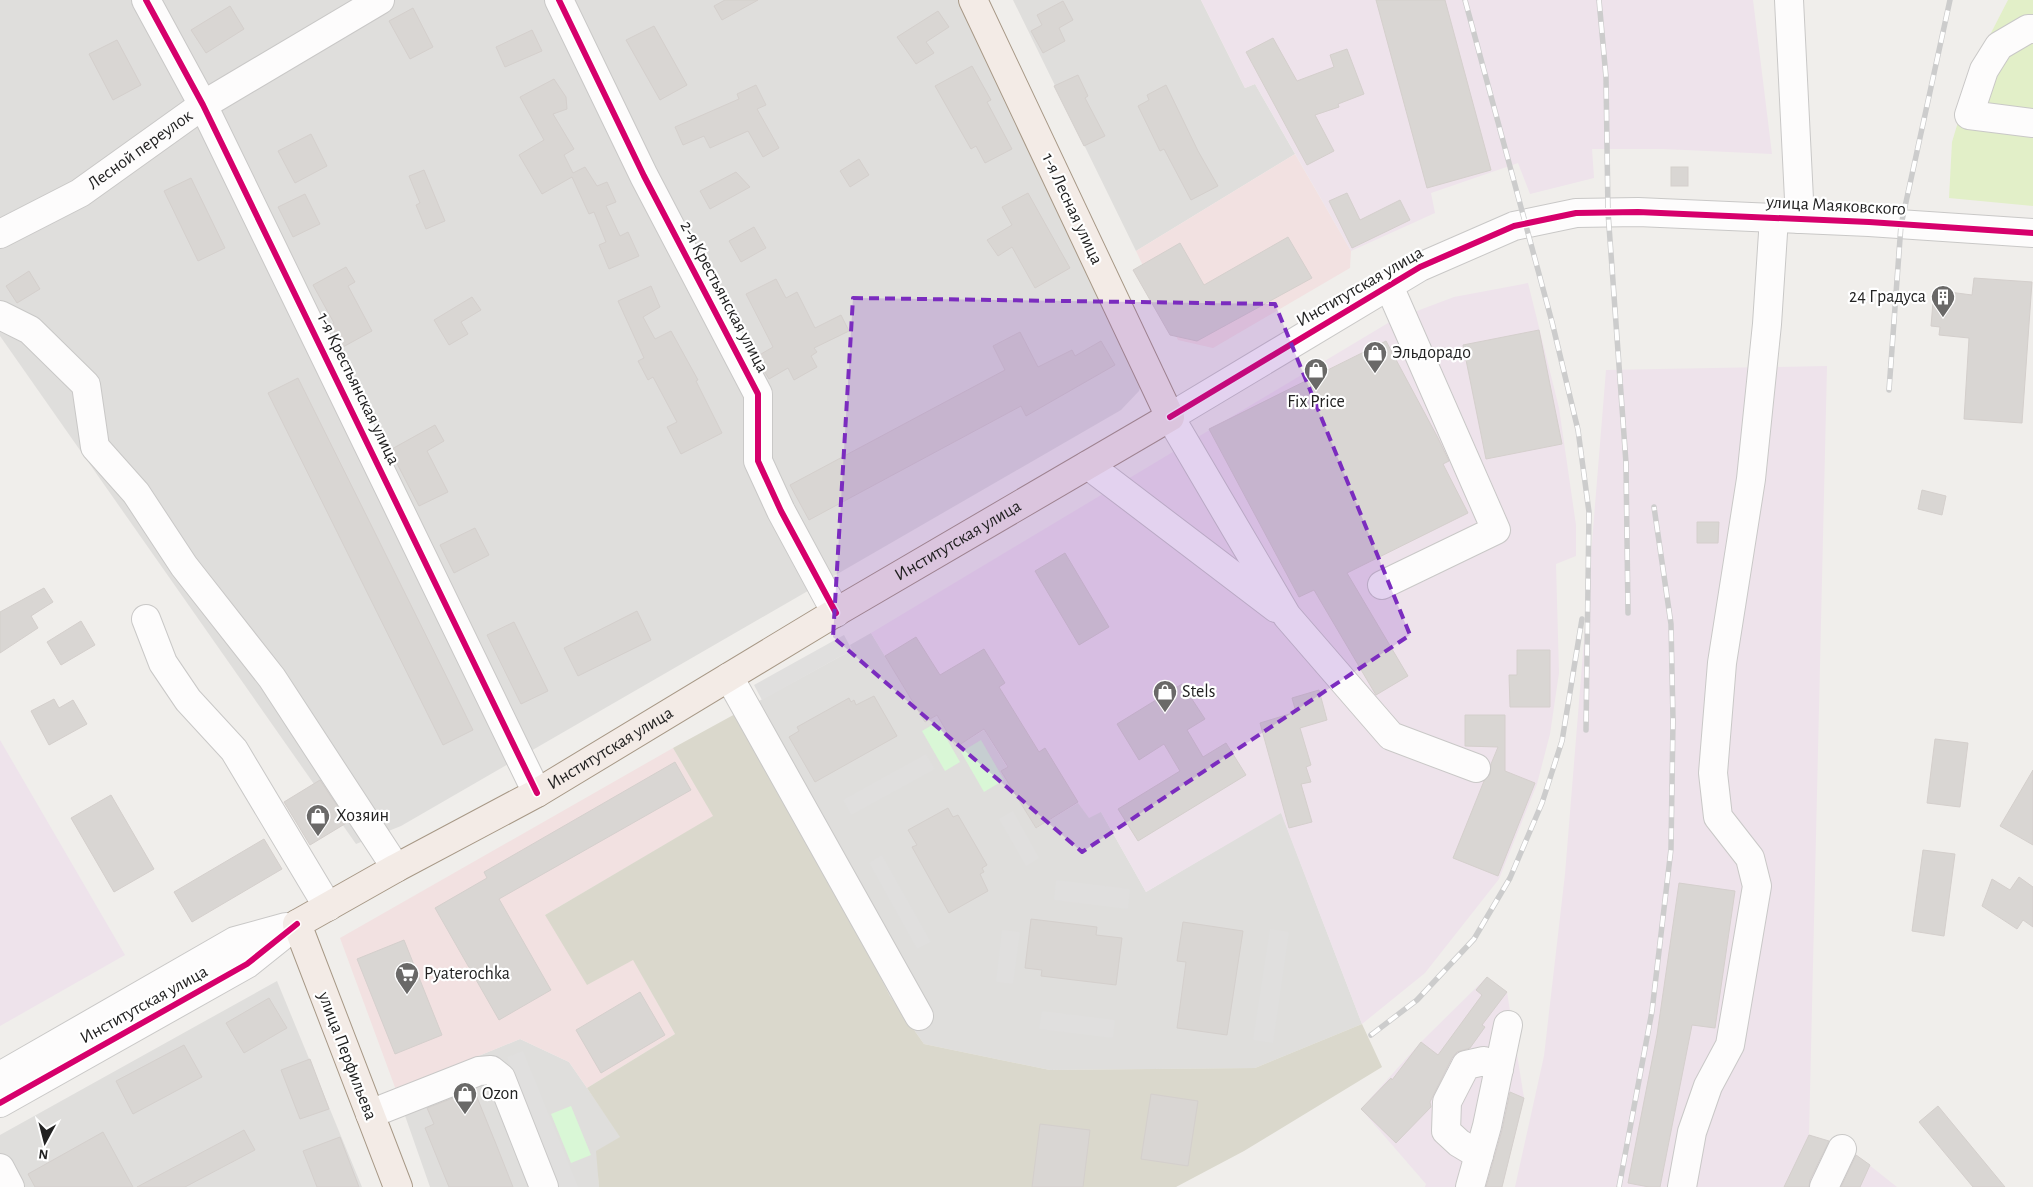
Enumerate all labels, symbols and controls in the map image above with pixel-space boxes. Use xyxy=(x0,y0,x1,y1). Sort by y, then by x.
street label: Лесной переулок xyxy=(85,106,197,193)
street label: 1-я Лесная улица xyxy=(1038,151,1106,267)
street label: улица Маяковского xyxy=(1765,193,1906,219)
street label: 2-я Крестьянская улица xyxy=(676,218,772,376)
street label: Институтская улица xyxy=(1294,243,1426,331)
building icon: 24 Градуса xyxy=(1930,284,1956,318)
place label: 24 Градуса xyxy=(1849,288,1926,306)
street label: 1-я Крестьянская улица xyxy=(313,310,403,468)
shop icon: Эльдорадо xyxy=(1362,340,1388,374)
place label: Эльдорадо xyxy=(1392,344,1471,362)
shop icon: Fix Price xyxy=(1303,357,1329,391)
place label: Fix Price xyxy=(1287,393,1345,411)
street label: Институтская улица xyxy=(892,497,1024,585)
shop icon: Stels xyxy=(1152,679,1178,713)
place label: Stels xyxy=(1182,683,1215,701)
street label: Институтская улица xyxy=(545,704,676,793)
shop icon: Хозяин xyxy=(305,803,331,837)
place label: Хозяин xyxy=(336,807,389,825)
supermarket icon: Pyaterochka xyxy=(394,961,420,995)
street label: Институтская улица xyxy=(77,962,211,1048)
place label: Pyaterochka xyxy=(424,965,510,983)
street label: улица Перфильева xyxy=(314,988,380,1123)
shop icon: Ozon xyxy=(452,1081,478,1115)
place label: Ozon xyxy=(482,1085,519,1103)
north arrow xyxy=(20,1117,70,1167)
text: N xyxy=(38,1146,49,1161)

